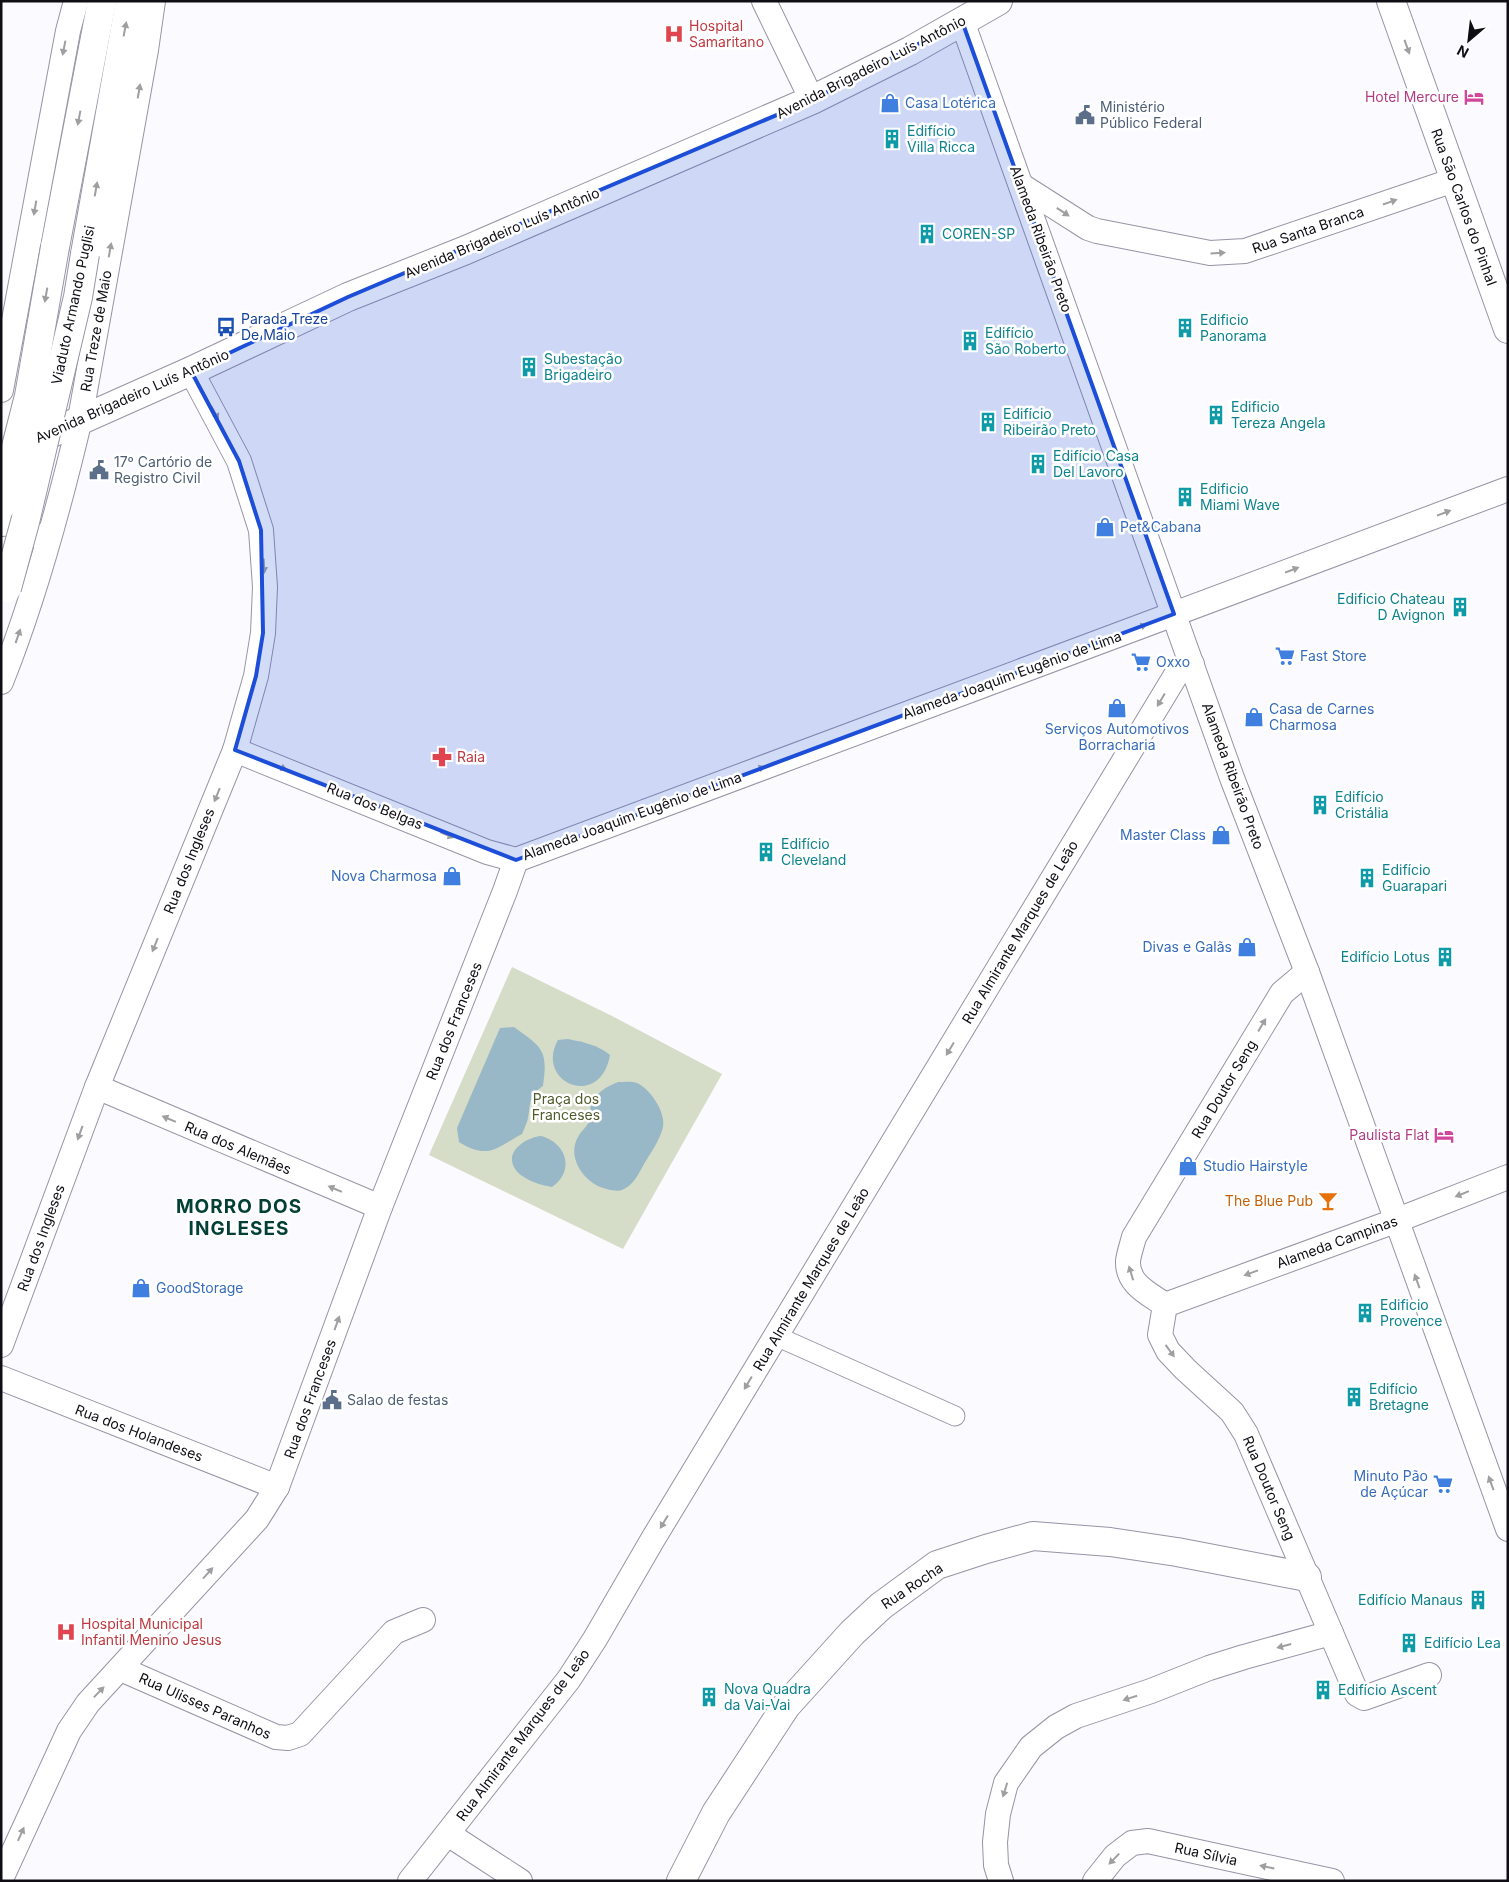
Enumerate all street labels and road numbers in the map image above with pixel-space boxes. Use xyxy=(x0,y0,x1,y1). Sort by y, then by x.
street label: Avenida Brigadeiro Luís Antônio xyxy=(773,11,968,122)
street label: Rua São Carlos do Pinhal xyxy=(1428,126,1501,288)
street label: Alameda Ribeirão Preto xyxy=(1007,163,1076,314)
street label: Avenida Brigadeiro Luís Antônio xyxy=(402,184,602,281)
street label: Rua Santa Branca xyxy=(1250,202,1366,257)
street label: Viaduto Armando Puglisi xyxy=(47,224,98,386)
street label: Rua Treze de Maio xyxy=(76,269,115,393)
street label: Avenida Brigadeiro Luís Antônio xyxy=(32,345,231,446)
street label: Alameda Joaquim Eugênio de Lima xyxy=(900,627,1124,722)
street label: Alameda Ribeirão Preto xyxy=(1199,700,1268,851)
street label: Alameda Joaquim Eugênio de Lima xyxy=(520,768,744,863)
street label: Rua dos Belgas xyxy=(325,779,426,833)
street label: Rua dos Ingleses xyxy=(160,805,217,916)
street label: Rua Almirante Marques de Leão xyxy=(958,837,1081,1026)
street label: Rua dos Franceses xyxy=(422,959,485,1082)
street label: Rua Doutor Seng xyxy=(1187,1036,1260,1141)
street label: Rua dos Alemães xyxy=(182,1117,294,1178)
street label: Rua dos Ingleses xyxy=(13,1182,68,1294)
street label: Rua Almirante Marques de Leão xyxy=(749,1184,872,1373)
street label: Alameda Campinas xyxy=(1274,1212,1400,1271)
street label: Rua dos Franceses xyxy=(280,1337,339,1461)
street label: Rua dos Holandeses xyxy=(73,1400,205,1465)
street label: Rua Doutor Seng xyxy=(1240,1433,1299,1543)
street label: Rua Rocha xyxy=(878,1559,946,1612)
street label: Rua Almirante Marques de Leão xyxy=(452,1645,593,1824)
street label: Rua Ulisses Paranhos xyxy=(137,1669,274,1742)
street label: Rua Sílvia xyxy=(1173,1839,1239,1868)

